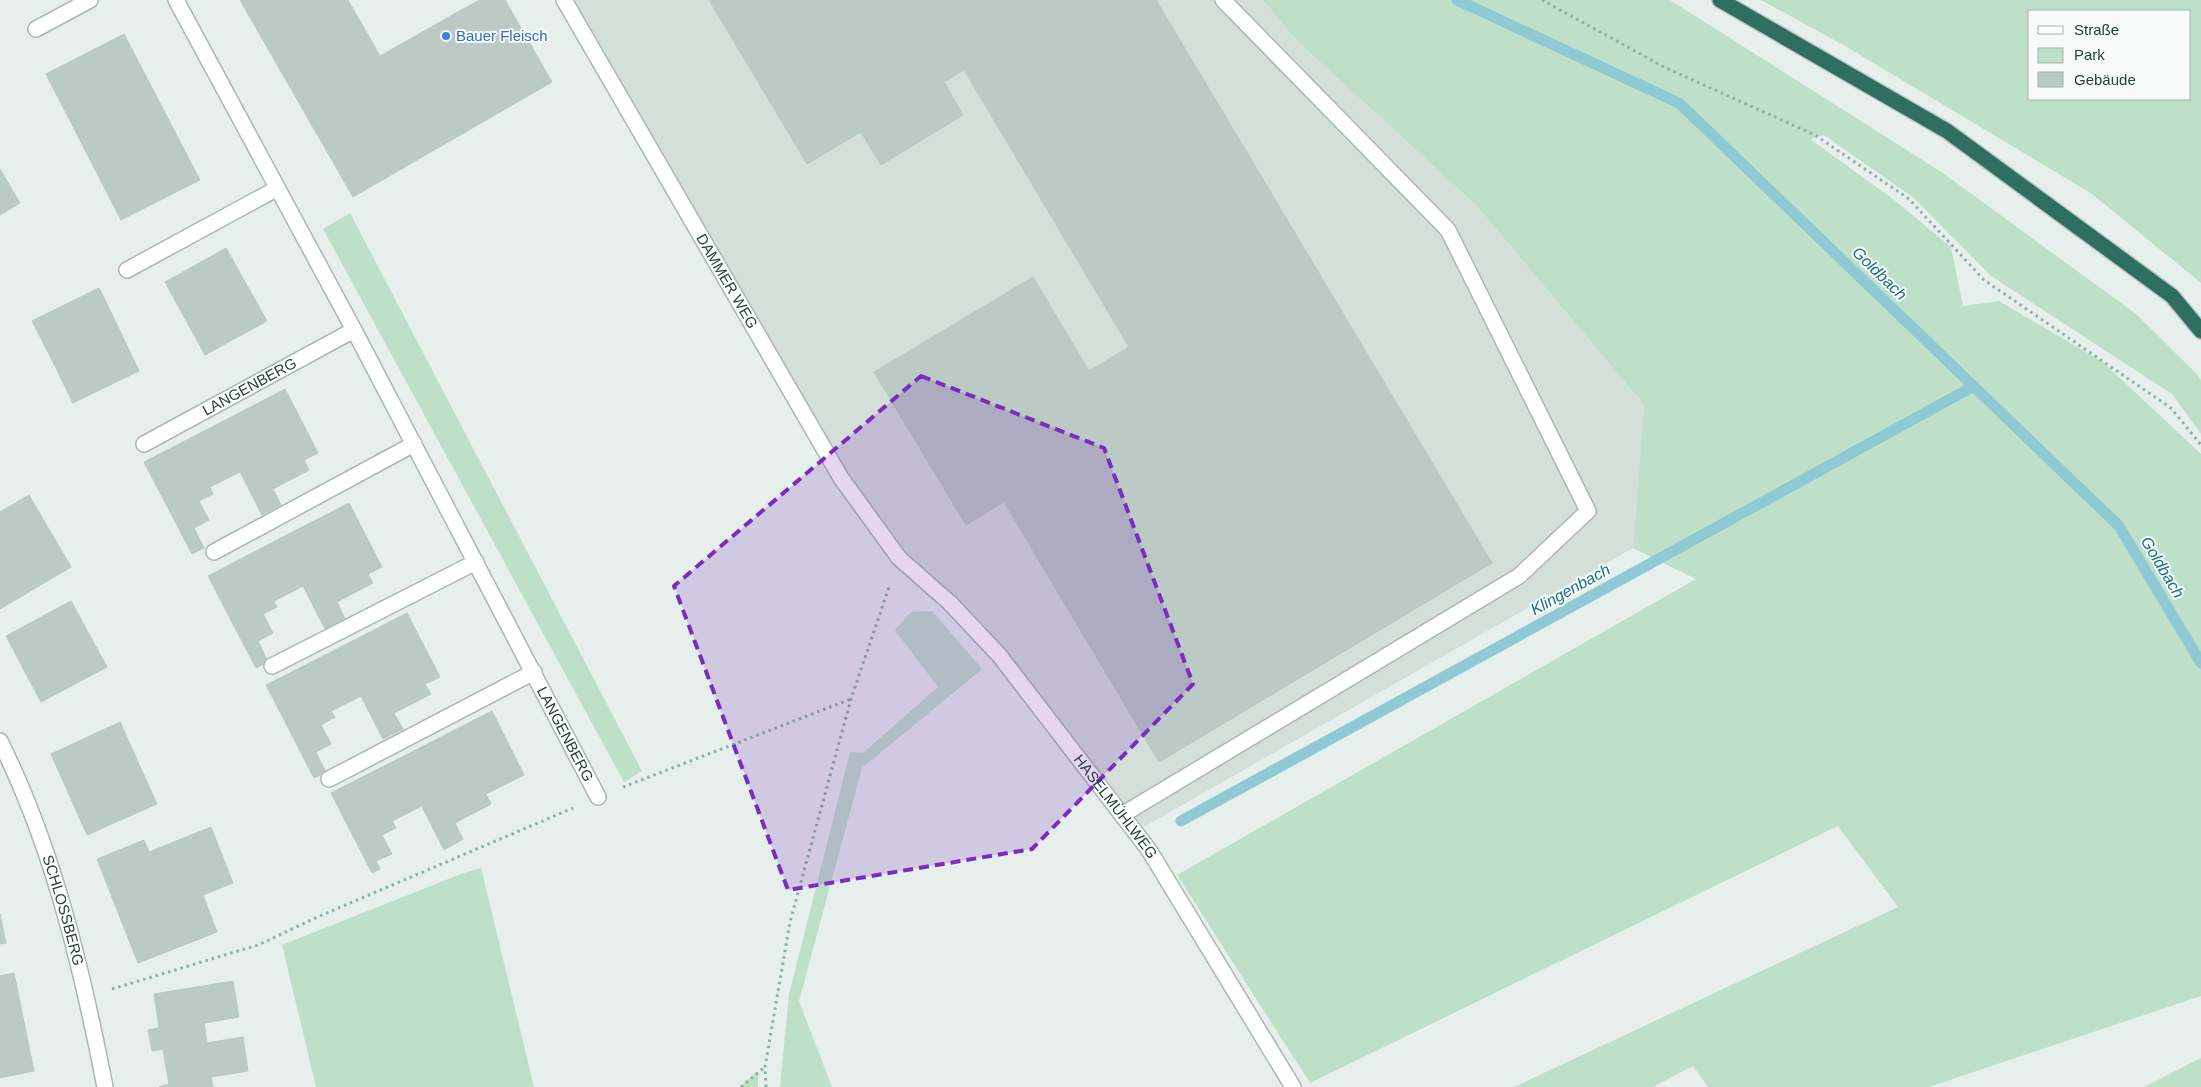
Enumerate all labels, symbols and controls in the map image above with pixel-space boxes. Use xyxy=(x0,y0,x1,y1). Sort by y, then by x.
legend xyxy=(2028,10,2191,100)
text: Straße xyxy=(2074,21,2119,38)
place label: Bauer Fleisch xyxy=(456,27,548,44)
marker: Bauer Fleisch xyxy=(440,30,452,42)
text: Park xyxy=(2074,46,2105,63)
text: Gebäude xyxy=(2074,71,2136,88)
street label: DAMMER WEG xyxy=(693,231,762,331)
water label: Goldbach xyxy=(1849,243,1910,303)
street label: LANGENBERG xyxy=(199,354,299,419)
water label: Goldbach xyxy=(2138,534,2188,601)
water label: Klingenbach xyxy=(1528,561,1613,618)
street label: LANGENBERG xyxy=(534,684,597,784)
street label: HASELMÜHLWEG xyxy=(1071,751,1161,861)
street label: SCHLOSSBERG xyxy=(39,853,87,967)

